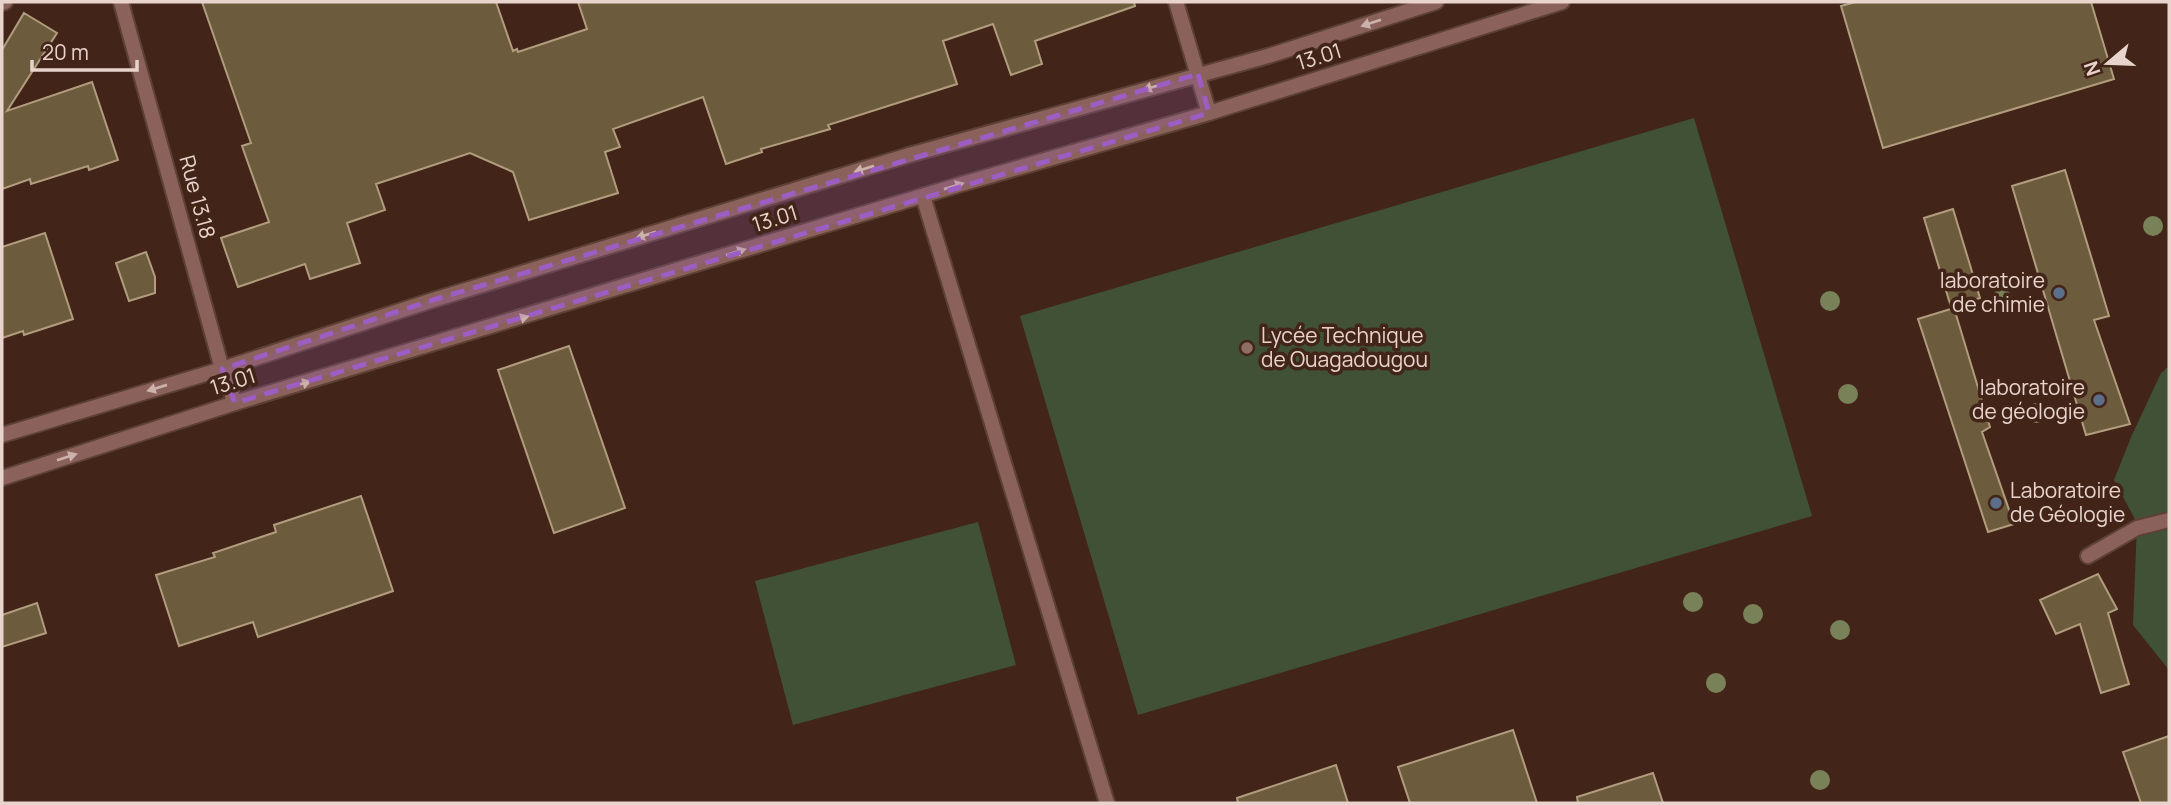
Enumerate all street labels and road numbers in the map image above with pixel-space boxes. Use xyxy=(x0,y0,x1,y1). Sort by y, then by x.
street label: 13.01 xyxy=(1293,36,1345,76)
street label: Rue 13.18 xyxy=(173,152,223,242)
street label: 13.01 xyxy=(749,198,801,238)
street label: 13.01 xyxy=(207,361,259,401)

